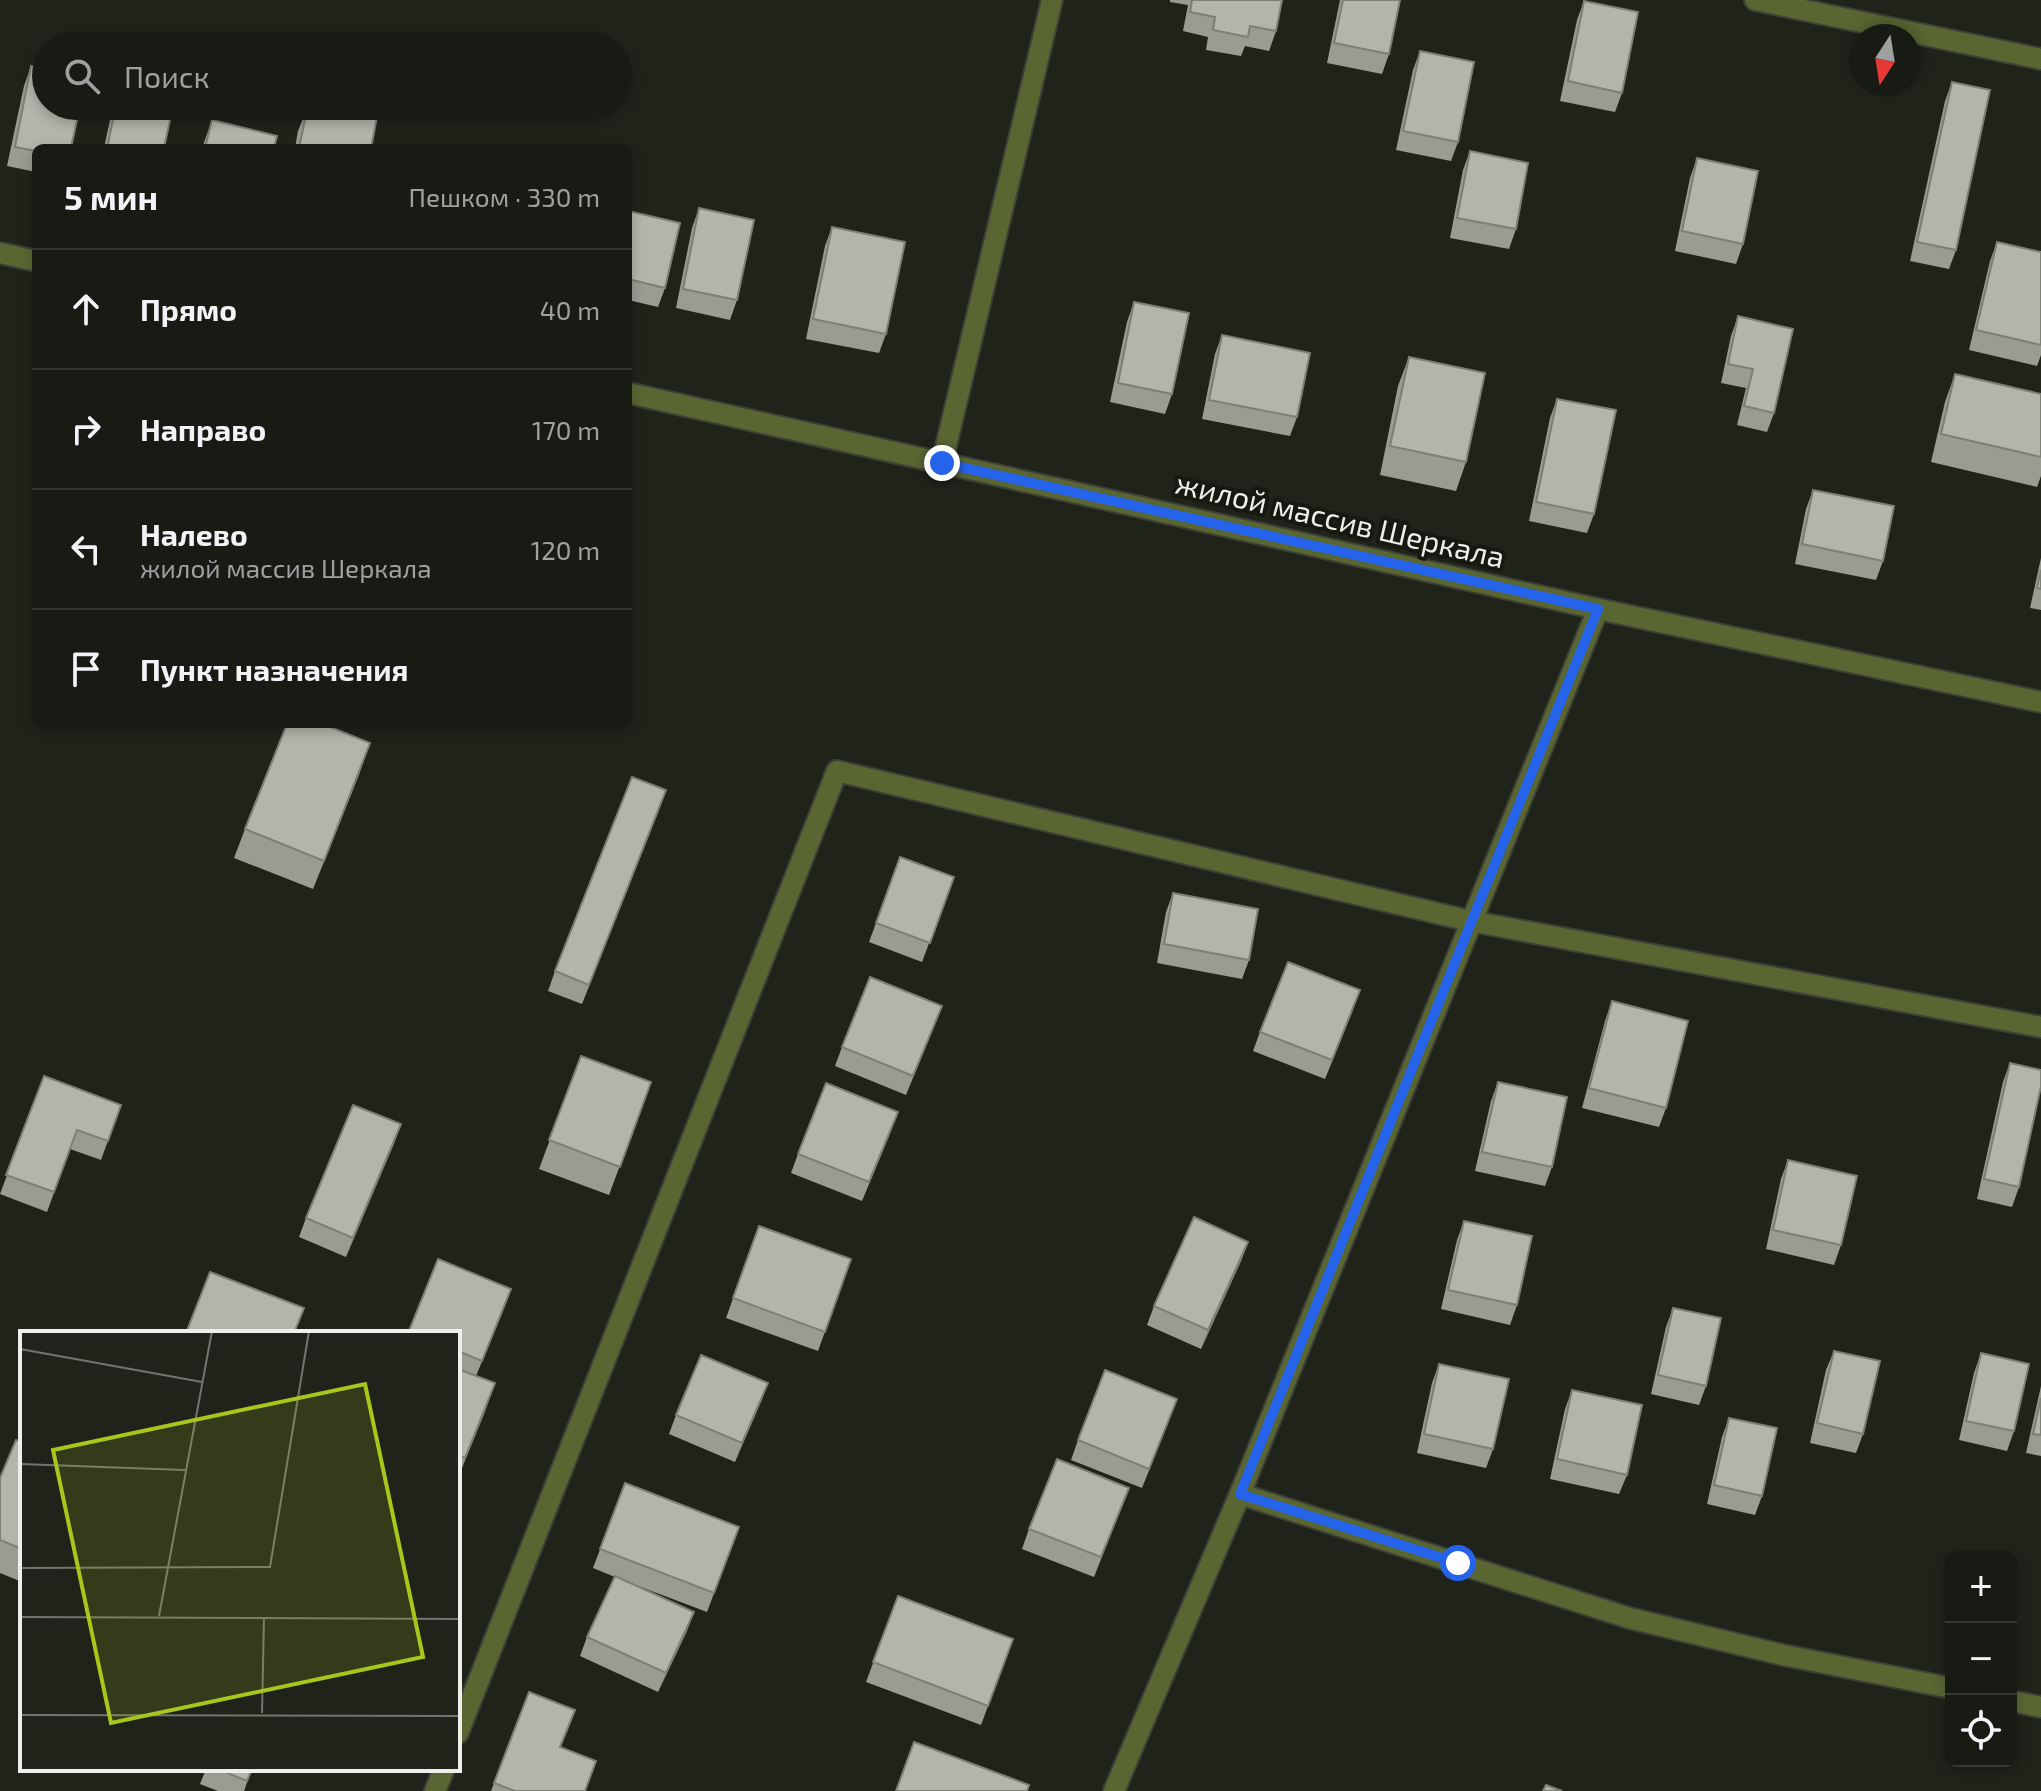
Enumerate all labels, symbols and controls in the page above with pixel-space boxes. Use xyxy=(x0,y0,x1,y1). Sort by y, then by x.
north arrow xyxy=(1849,24,1921,96)
search box xyxy=(32,32,632,120)
icon: search xyxy=(60,54,104,98)
text: Поиск xyxy=(124,58,210,94)
text: 5 мин xyxy=(64,176,158,217)
text: Пешком · 330 m xyxy=(409,181,600,212)
icon: ahead xyxy=(64,287,108,331)
text: Прямо xyxy=(140,291,237,327)
text: 40 m xyxy=(540,294,600,325)
icon: right xyxy=(64,407,108,451)
text: Направо xyxy=(140,411,266,447)
text: 170 m xyxy=(532,414,600,445)
route end xyxy=(924,445,960,481)
street label: жилой массив Шеркала xyxy=(1173,464,1508,574)
text: Налево xyxy=(140,516,248,552)
icon: left xyxy=(64,527,108,571)
text: 120 m xyxy=(531,534,600,565)
text: жилой массив Шеркала xyxy=(140,552,432,583)
icon: arrive xyxy=(64,647,108,691)
text: Пункт назначения xyxy=(140,651,408,687)
inset map xyxy=(20,1331,460,1771)
route start xyxy=(1440,1545,1476,1581)
map controls xyxy=(1945,1551,2017,1767)
button: + xyxy=(1945,1551,2017,1623)
button: − xyxy=(1945,1623,2017,1695)
button: locate xyxy=(1945,1695,2017,1767)

